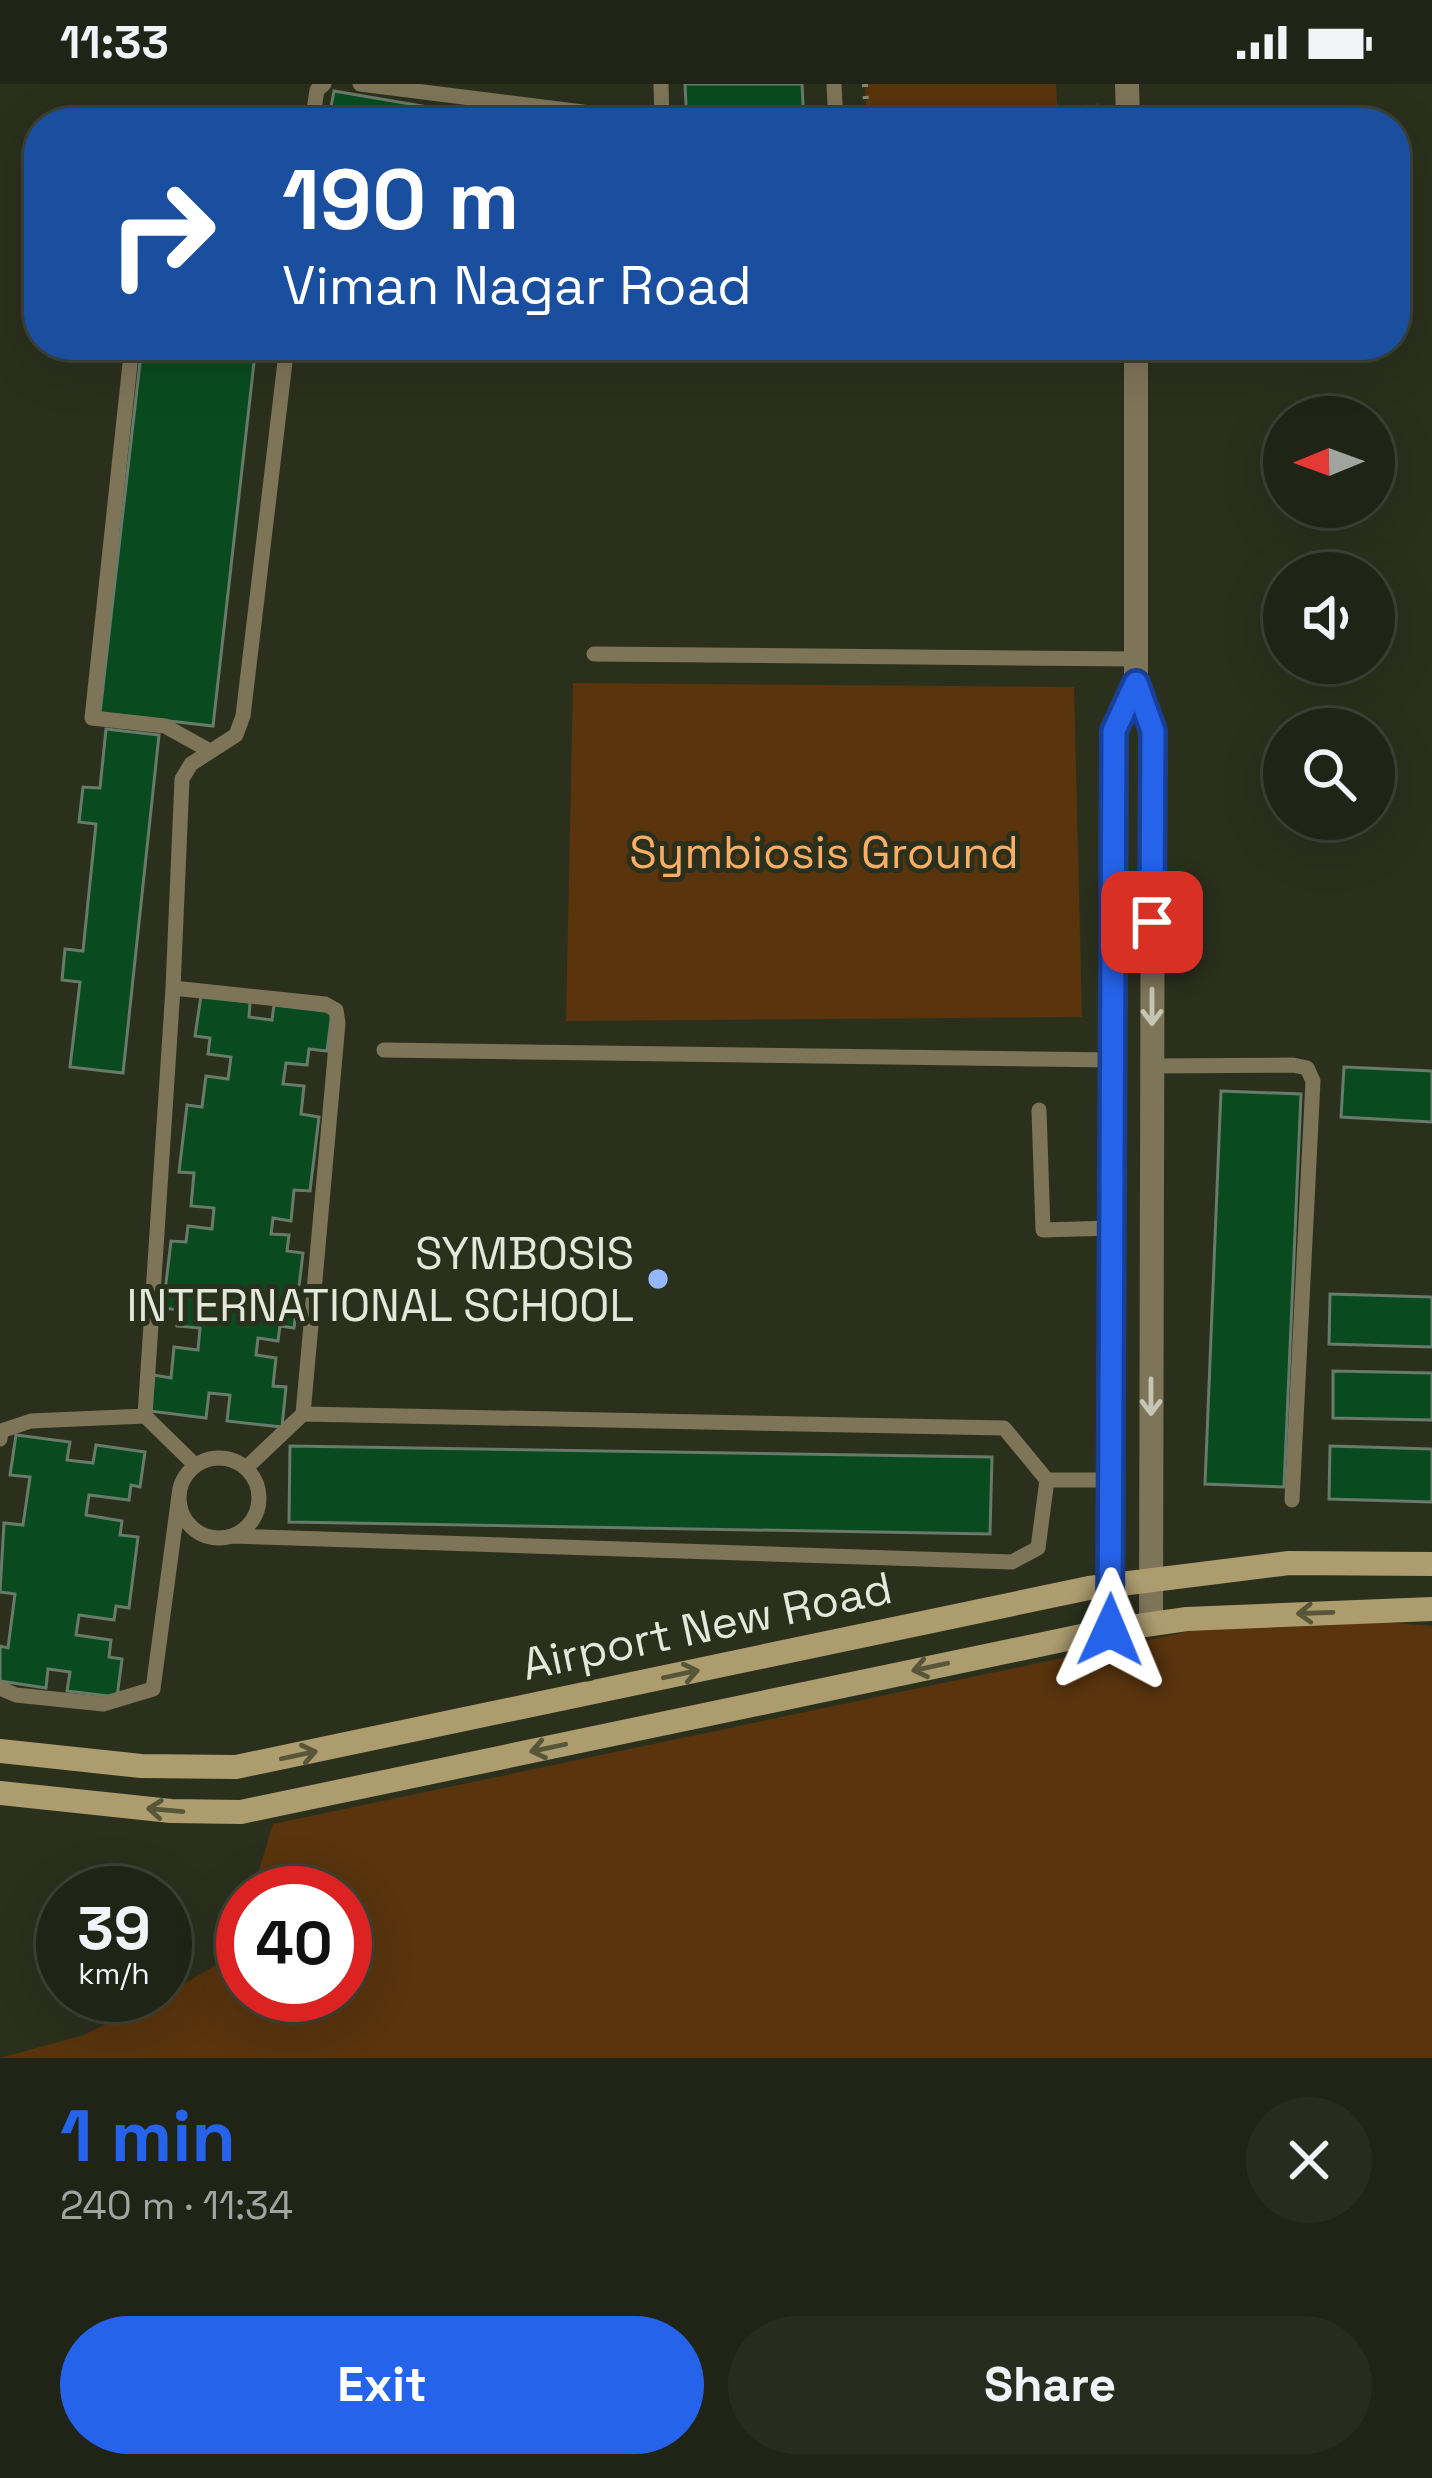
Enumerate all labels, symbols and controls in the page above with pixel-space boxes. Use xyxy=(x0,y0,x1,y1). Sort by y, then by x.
text: 11:33 xyxy=(60,14,169,71)
text: 190 m xyxy=(282,146,519,254)
icon: right xyxy=(84,156,240,312)
text: Viman Nagar Road xyxy=(282,251,752,320)
north arrow xyxy=(1263,396,1395,528)
map controls xyxy=(1263,396,1395,840)
button: sound xyxy=(1263,552,1395,684)
button: search xyxy=(1263,708,1395,840)
park label: Symbiosis Ground xyxy=(629,824,1019,881)
pin xyxy=(1101,871,1203,973)
icon: arrive xyxy=(1119,889,1185,955)
one-way arrow xyxy=(1141,987,1163,1026)
place label: SYMBOSIS INTERNATIONAL SCHOOL xyxy=(127,1225,634,1334)
marker: SYMBOSIS INTERNATIONAL SCHOOL xyxy=(645,1266,671,1292)
one-way arrow xyxy=(1140,1377,1162,1416)
street label: Airport New Road xyxy=(517,1559,897,1693)
position arrow xyxy=(1047,1567,1173,1693)
one-way arrow xyxy=(1296,1602,1335,1625)
one-way arrow xyxy=(911,1657,949,1680)
one-way arrow xyxy=(661,1662,699,1685)
one-way arrow xyxy=(530,1738,569,1760)
one-way arrow xyxy=(279,1743,318,1765)
one-way arrow xyxy=(146,1798,185,1821)
speed limit sign: 40 xyxy=(216,1866,372,2022)
text: 39 xyxy=(77,1890,151,1967)
text: km/h xyxy=(78,1954,150,1993)
text: 1 min xyxy=(60,2090,236,2182)
button: close xyxy=(1246,2097,1372,2223)
text: 240 m · 11:34 xyxy=(60,2181,293,2230)
button: Exit xyxy=(60,2316,704,2454)
button: Share xyxy=(728,2316,1372,2454)

